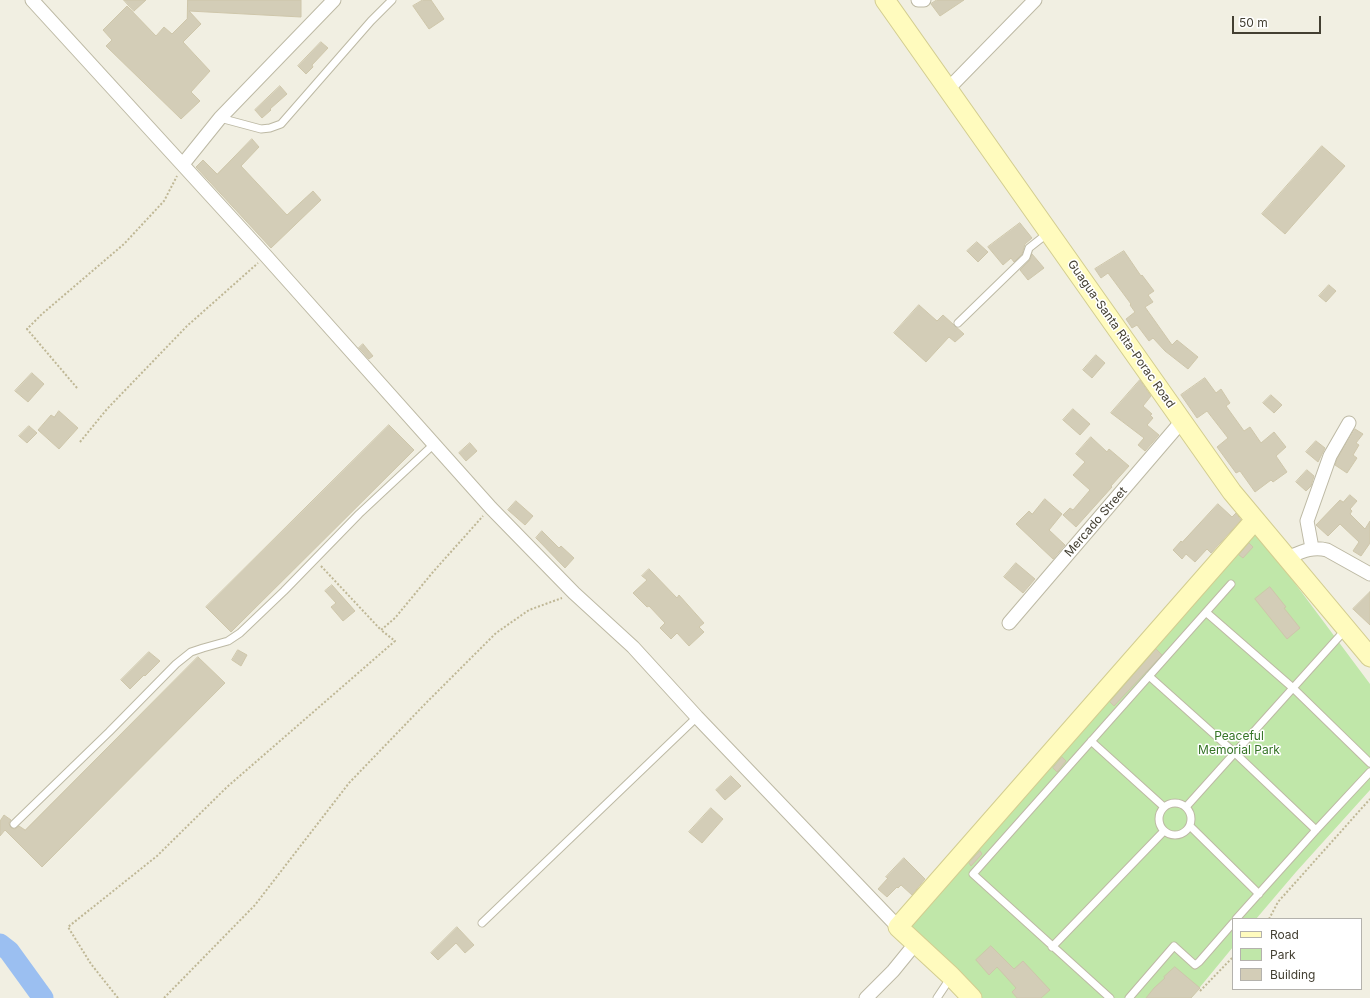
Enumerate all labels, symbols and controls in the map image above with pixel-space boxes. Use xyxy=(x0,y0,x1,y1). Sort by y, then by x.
scale bar xyxy=(1234,8,1323,34)
text: 50 m xyxy=(1239,15,1268,30)
street label: Guagua-Santa Rita-Porac Road xyxy=(1064,257,1178,411)
street label: Mercado Street xyxy=(1062,484,1130,560)
park label: Peaceful Memorial Park xyxy=(1198,729,1280,757)
legend xyxy=(1232,918,1362,990)
text: Road xyxy=(1270,927,1299,942)
text: Park xyxy=(1270,947,1296,962)
text: Building xyxy=(1270,967,1315,982)

